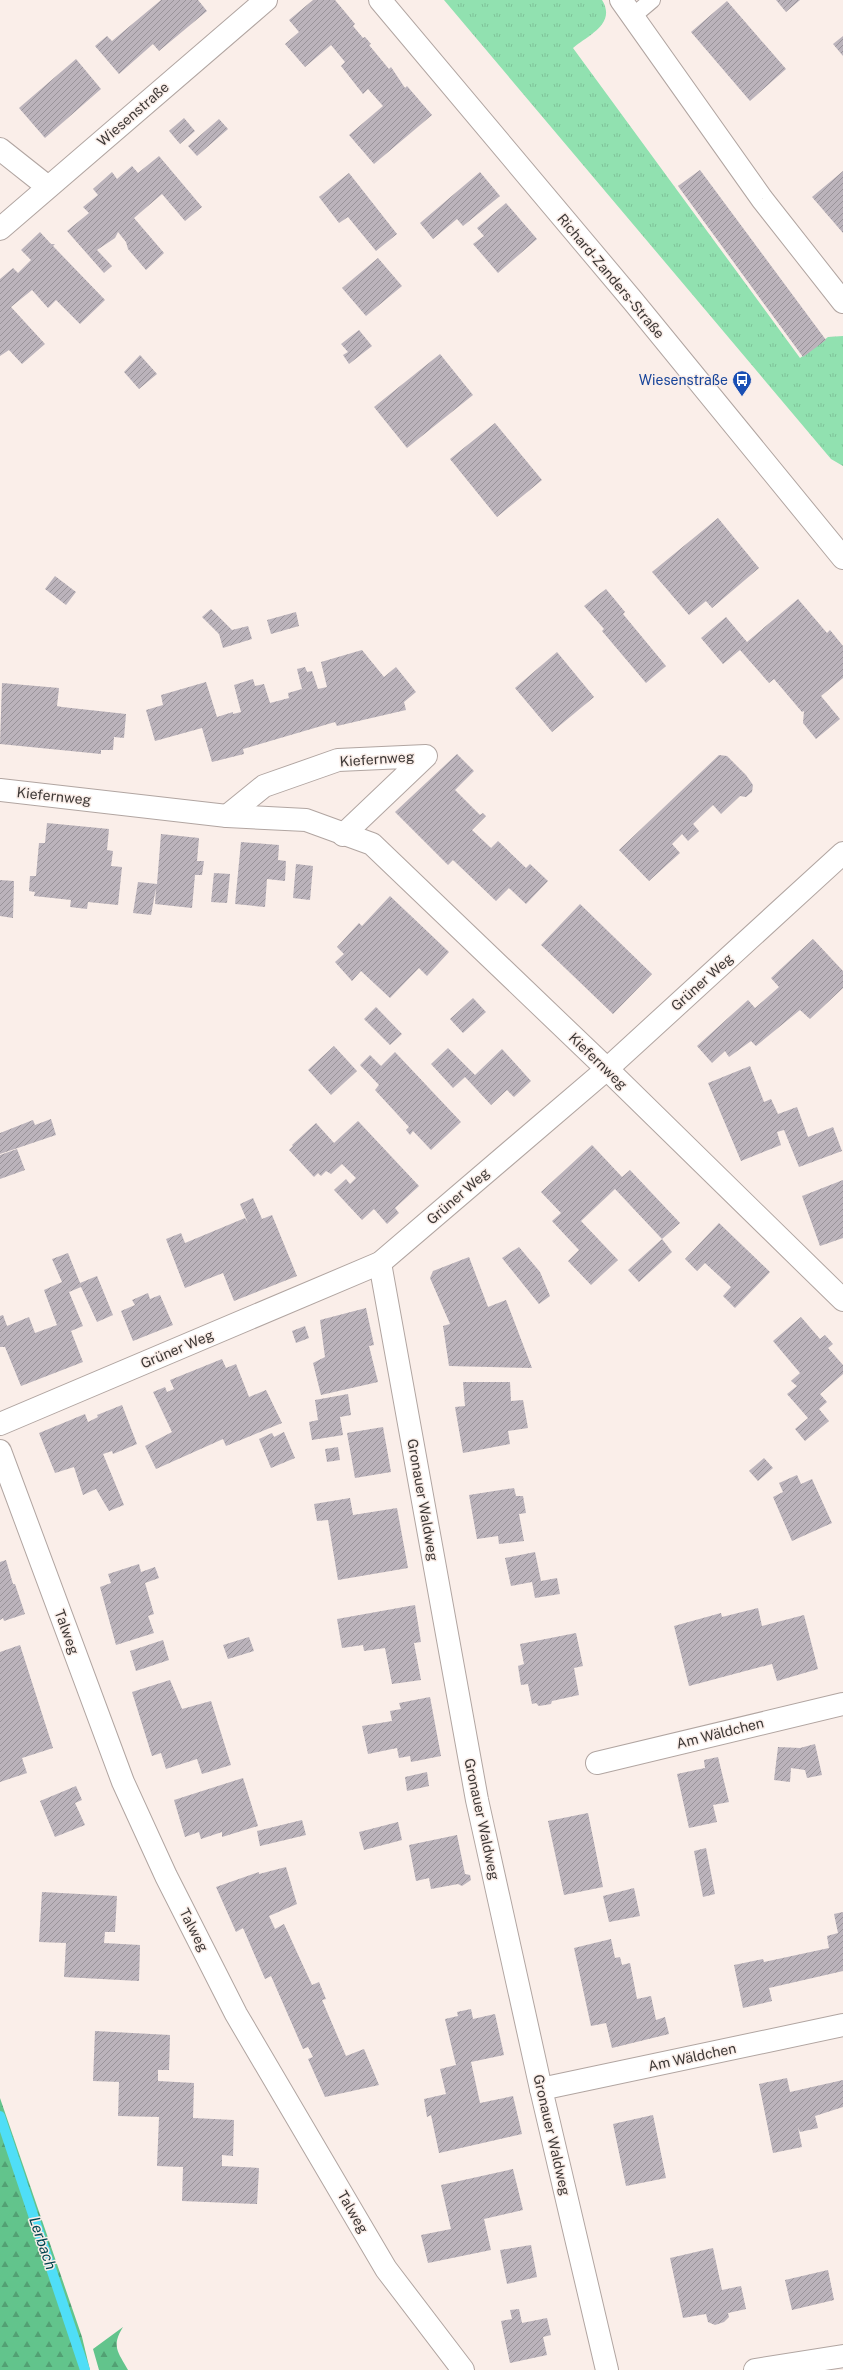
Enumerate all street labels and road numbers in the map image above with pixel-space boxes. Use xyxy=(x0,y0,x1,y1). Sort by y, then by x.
street label: Wiesenstraße xyxy=(94,79,172,149)
street label: Richard-Zanders-Straße xyxy=(554,211,668,342)
street label: Kiefernweg xyxy=(339,748,415,770)
street label: Kiefernweg xyxy=(16,784,92,808)
street label: Grüner Weg xyxy=(668,950,736,1014)
street label: Kiefernweg xyxy=(566,1029,631,1093)
street label: Grüner Weg xyxy=(423,1164,493,1228)
street label: Grüner Weg xyxy=(138,1326,216,1372)
street label: Gronauer Waldweg xyxy=(404,1438,442,1563)
street label: Talweg xyxy=(52,1607,83,1657)
street label: Am Wäldchen xyxy=(675,1714,765,1752)
street label: Gronauer Waldweg xyxy=(461,1757,503,1882)
street label: Talweg xyxy=(176,1906,212,1955)
street label: Am Wäldchen xyxy=(647,2040,737,2074)
street label: Gronauer Waldweg xyxy=(530,2073,574,2198)
street label: Talweg xyxy=(334,2188,372,2236)

